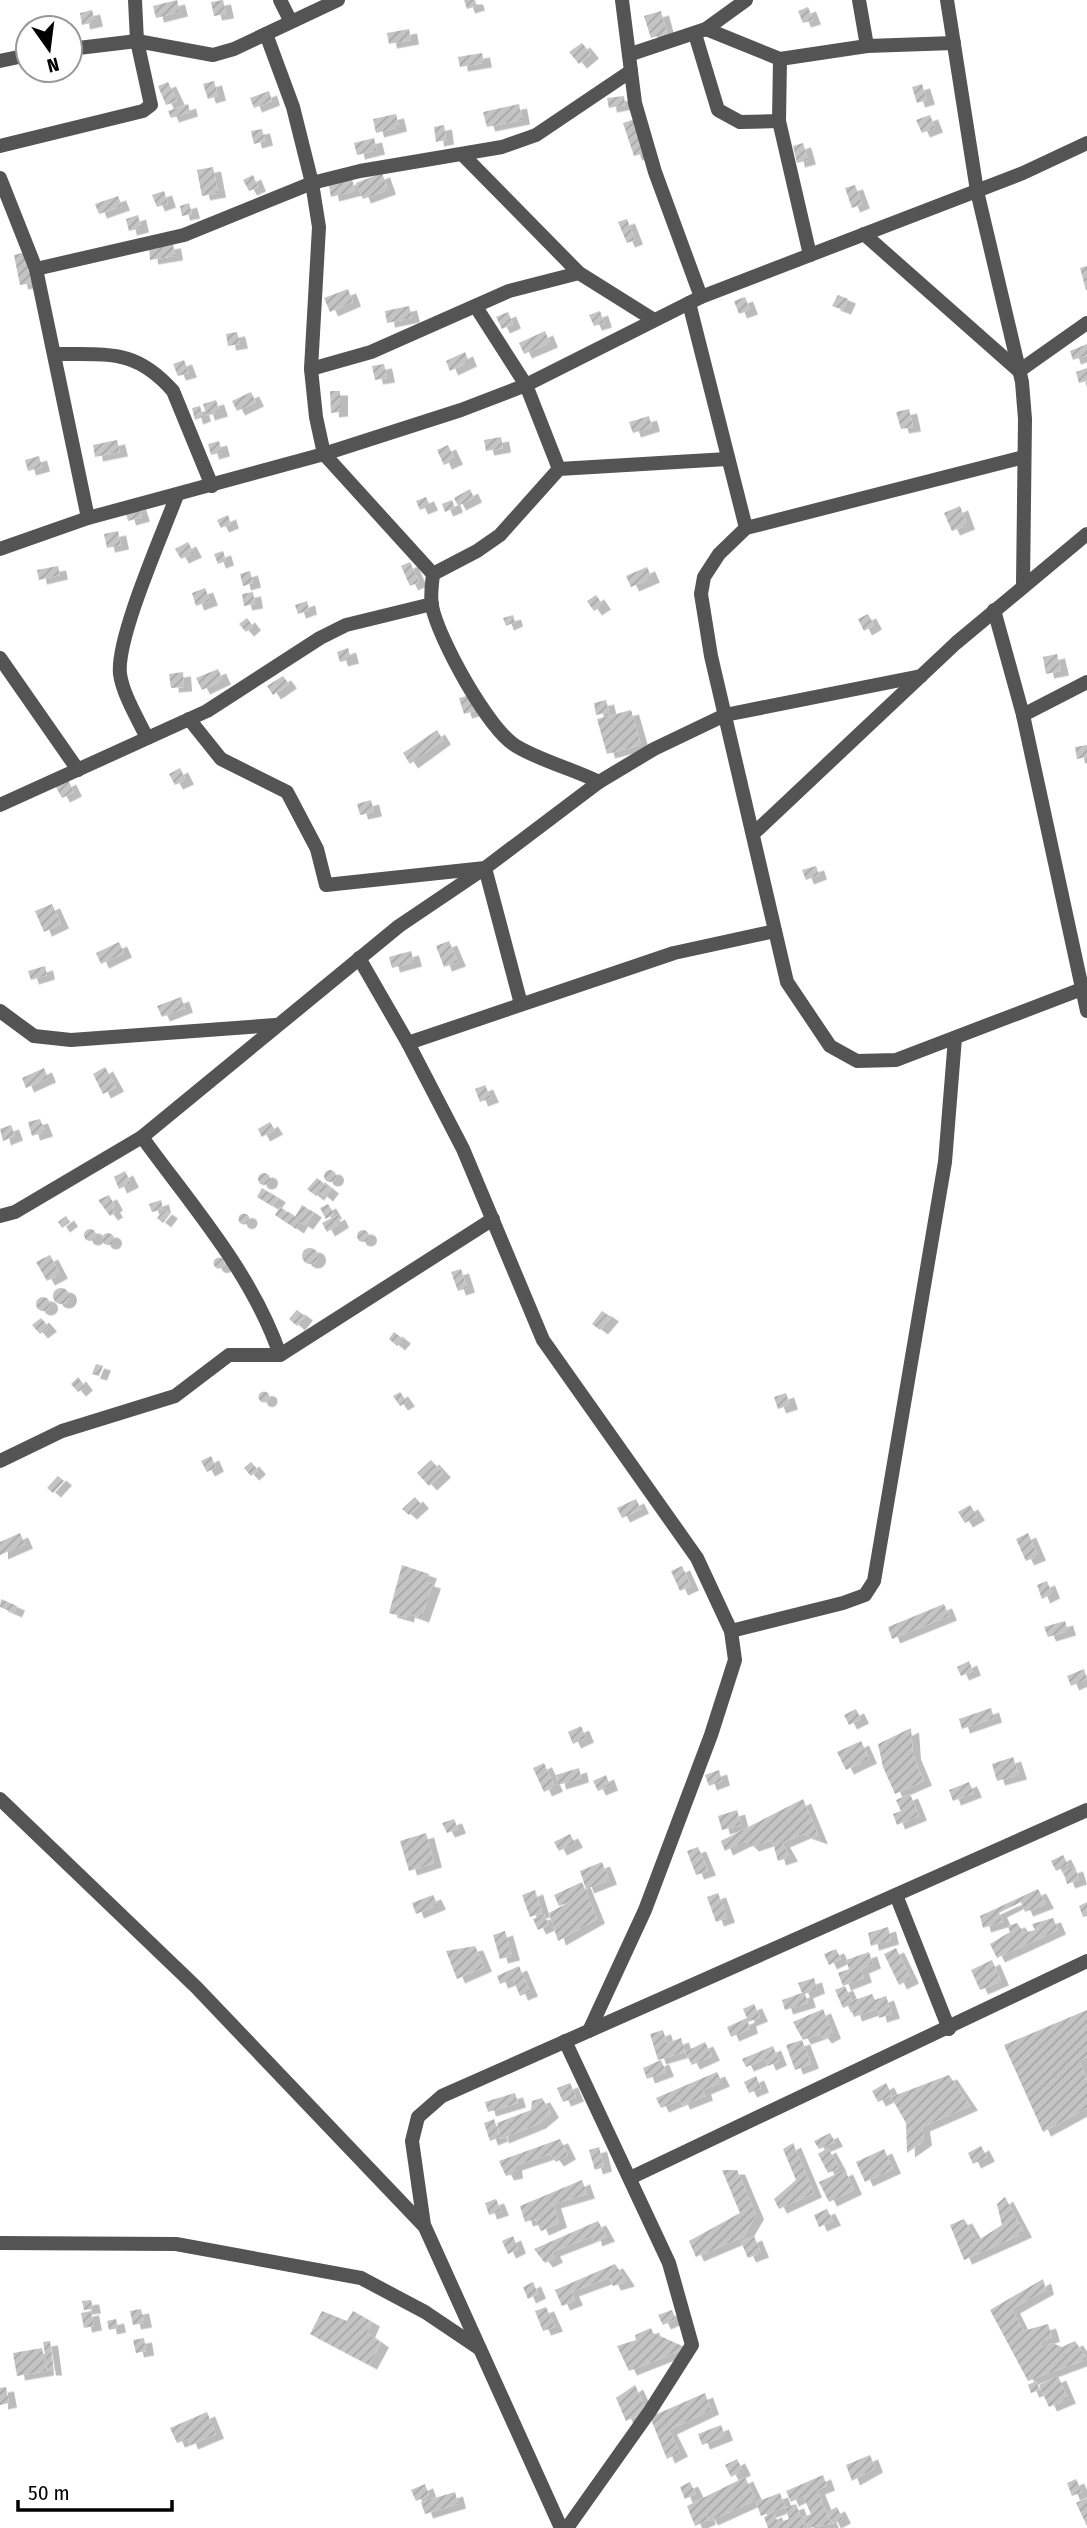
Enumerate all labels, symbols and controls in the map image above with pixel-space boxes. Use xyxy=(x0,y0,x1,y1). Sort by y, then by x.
north arrow xyxy=(14,14,84,84)
text: N xyxy=(45,52,61,78)
scale bar xyxy=(18,2468,172,2512)
text: 50 m xyxy=(28,2480,70,2506)

